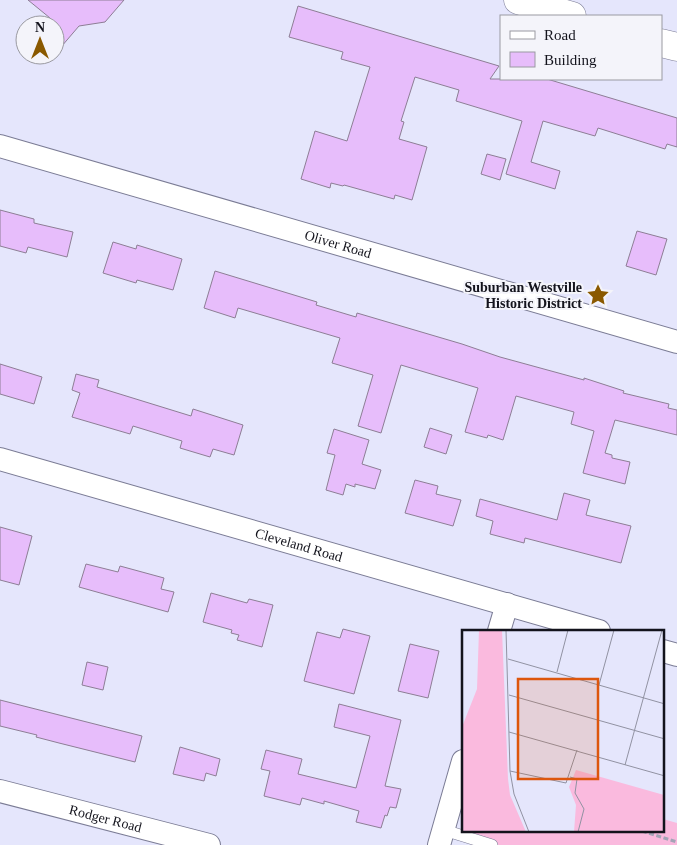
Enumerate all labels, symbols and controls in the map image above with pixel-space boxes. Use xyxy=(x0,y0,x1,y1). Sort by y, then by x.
north arrow xyxy=(15,15,65,65)
legend xyxy=(500,15,662,80)
text: N xyxy=(35,20,45,35)
text: Road xyxy=(544,27,576,43)
text: Building xyxy=(544,52,597,68)
street label: Oliver Road xyxy=(303,227,373,261)
place label: Suburban Westville Historic District xyxy=(464,280,582,311)
place icon: Suburban Westville Historic District xyxy=(585,282,611,308)
street label: Cleveland Road xyxy=(254,525,344,564)
inset map xyxy=(462,630,664,832)
street label: Rodger Road xyxy=(68,802,143,835)

